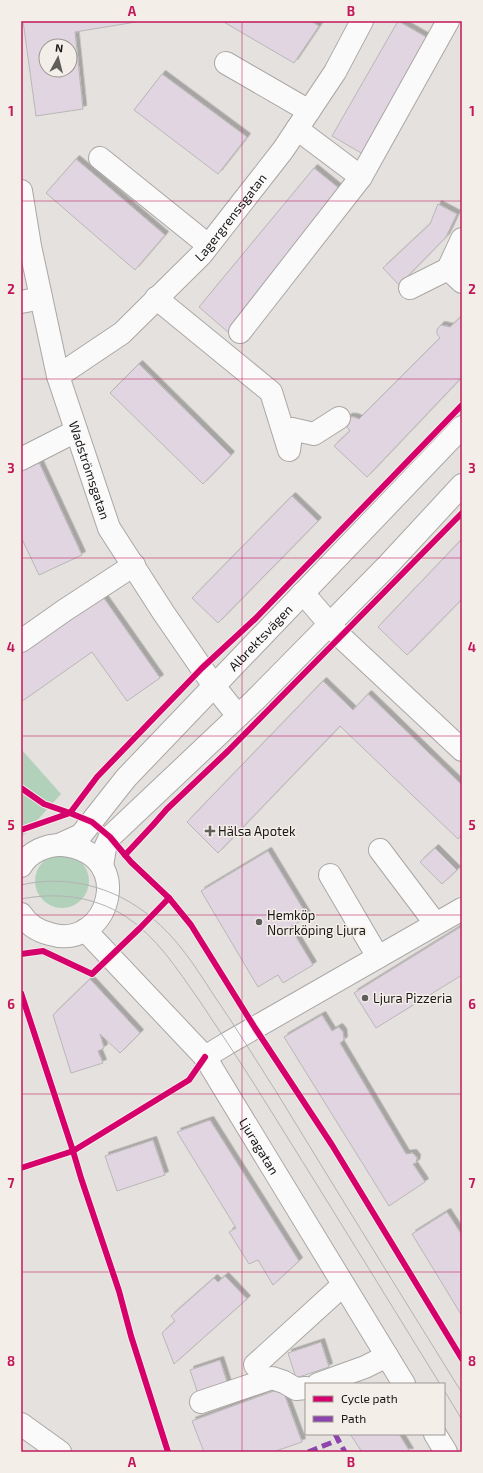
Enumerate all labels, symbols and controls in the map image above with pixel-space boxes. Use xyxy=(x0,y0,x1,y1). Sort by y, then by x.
text: A xyxy=(128,3,137,19)
text: B xyxy=(347,3,355,19)
north arrow xyxy=(38,38,78,78)
text: N xyxy=(55,41,64,55)
text: 1 xyxy=(8,103,14,119)
text: 1 xyxy=(469,103,475,119)
street label: Lagergrenssgatan xyxy=(191,170,270,265)
text: 2 xyxy=(7,281,15,297)
text: 2 xyxy=(468,281,476,297)
street label: Wadströmsgatan xyxy=(66,419,114,521)
text: 3 xyxy=(7,460,15,476)
text: 3 xyxy=(468,460,476,476)
street label: Albrektsvägen xyxy=(225,601,296,674)
text: 4 xyxy=(7,639,15,655)
text: 4 xyxy=(468,639,476,655)
text: 5 xyxy=(7,817,15,833)
text: 5 xyxy=(468,817,476,833)
place label: Hälsa Apotek xyxy=(218,823,296,839)
marker: Hälsa Apotek xyxy=(205,826,215,836)
place label: Hemköp Norrköping Ljura xyxy=(267,907,366,938)
marker: Hemköp Norrköping Ljura xyxy=(254,917,264,927)
place label: Ljura Pizzeria xyxy=(373,990,452,1006)
marker: Ljura Pizzeria xyxy=(360,993,370,1003)
text: 6 xyxy=(7,996,15,1012)
text: 6 xyxy=(468,996,476,1012)
street label: Ljuragatan xyxy=(236,1115,283,1177)
text: 7 xyxy=(8,1175,15,1191)
text: 7 xyxy=(469,1175,476,1191)
text: 8 xyxy=(7,1353,15,1369)
text: 8 xyxy=(468,1353,476,1369)
legend xyxy=(305,1383,445,1435)
text: Cycle path xyxy=(341,1391,398,1405)
text: Path xyxy=(341,1411,366,1425)
text: A xyxy=(128,1454,137,1470)
text: B xyxy=(347,1454,355,1470)

